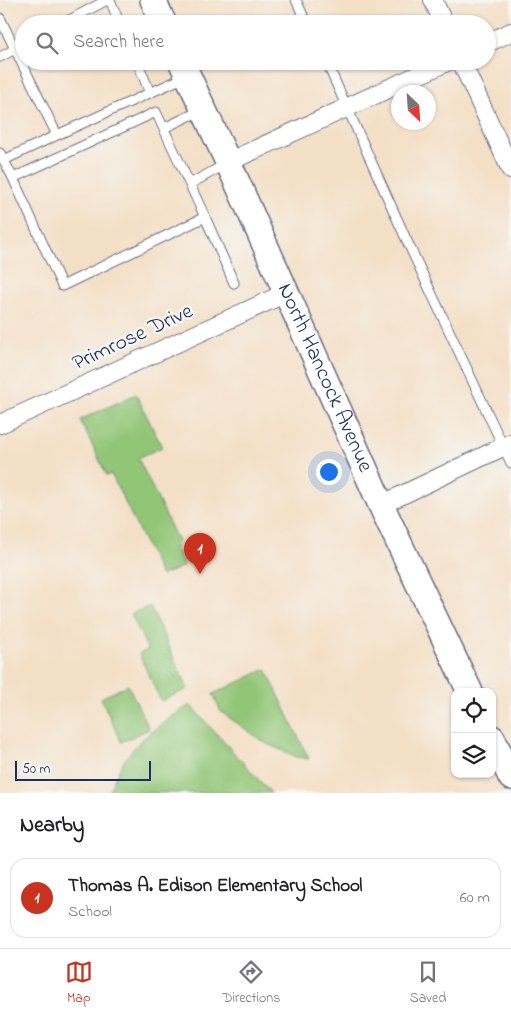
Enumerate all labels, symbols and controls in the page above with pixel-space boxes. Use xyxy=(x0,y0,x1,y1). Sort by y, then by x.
search box xyxy=(15,15,496,70)
icon: search xyxy=(33,29,61,57)
text: Search here xyxy=(73,29,164,56)
north arrow xyxy=(391,85,436,130)
street label: North Hancock Avenue xyxy=(268,278,381,478)
street label: Primrose Drive xyxy=(67,296,199,380)
your location xyxy=(316,459,342,485)
pin: 1 xyxy=(184,533,216,574)
map controls xyxy=(451,688,496,778)
button: locate xyxy=(451,688,496,733)
button: layers xyxy=(451,733,496,778)
scale bar xyxy=(15,758,151,781)
text: 50 m xyxy=(22,759,50,780)
text: Nearby xyxy=(20,811,84,841)
text: Thomas A. Edison Elementary School xyxy=(68,873,363,900)
text: 1 xyxy=(34,886,40,910)
text: 60 m xyxy=(460,886,490,910)
text: School xyxy=(68,900,112,924)
tab: Map xyxy=(65,958,93,1009)
tab: Directions xyxy=(222,958,280,1009)
tab: Saved xyxy=(410,958,446,1009)

